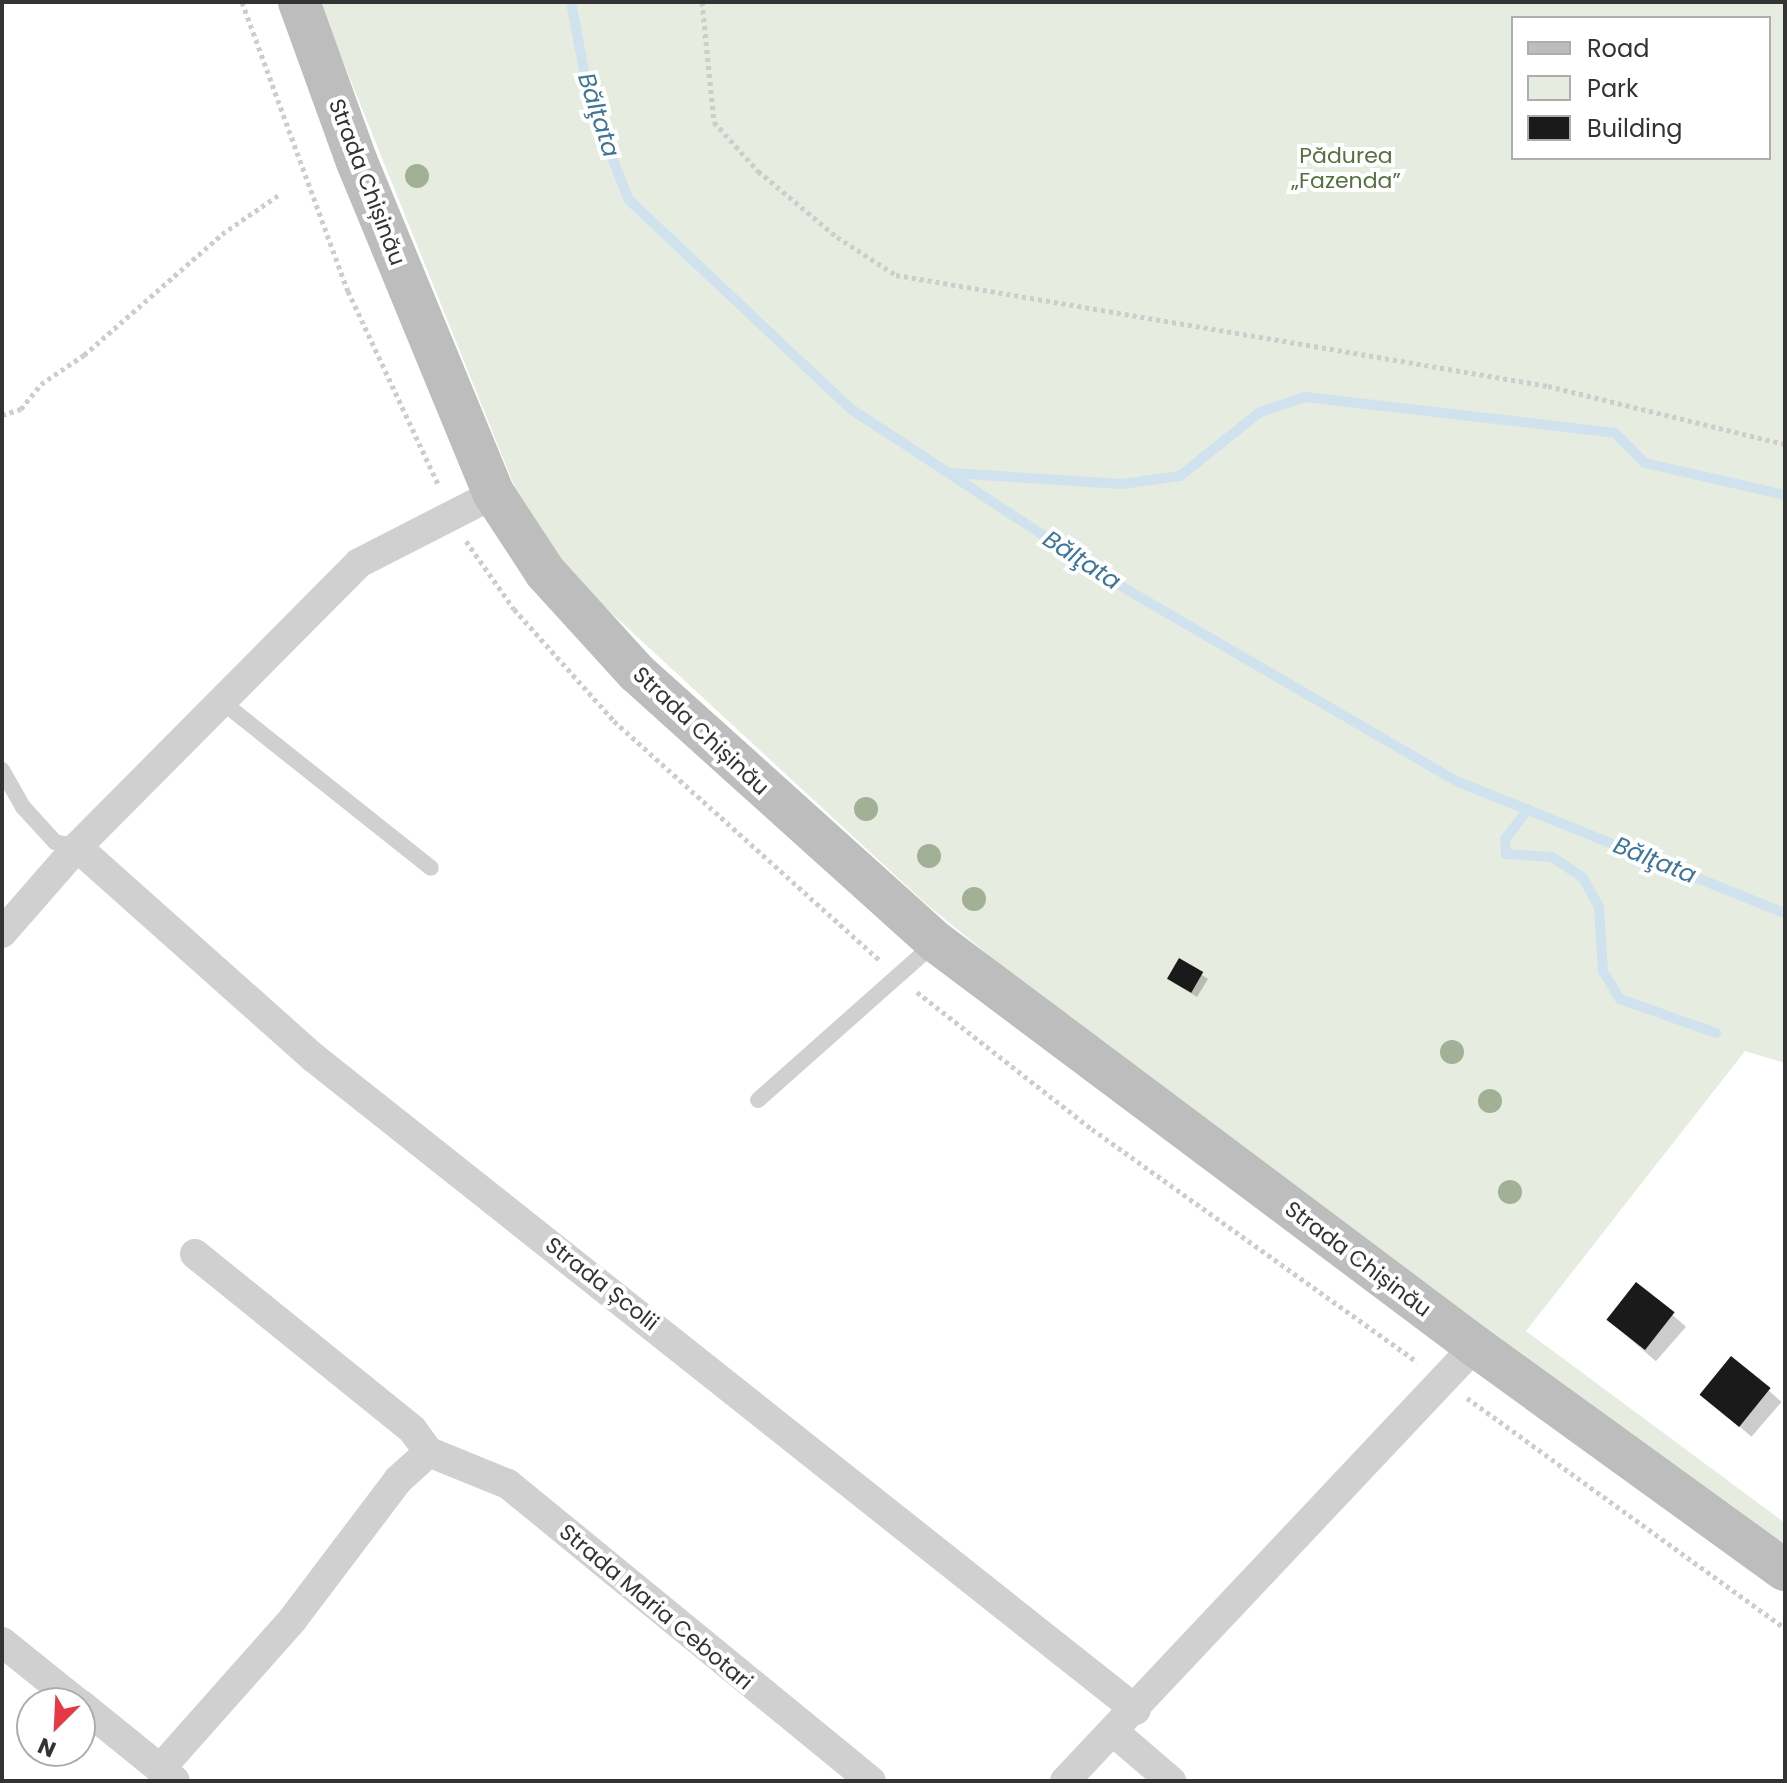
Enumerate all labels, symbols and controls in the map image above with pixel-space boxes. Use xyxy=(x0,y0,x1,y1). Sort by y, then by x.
legend xyxy=(1511,16,1771,160)
text: Road xyxy=(1587,32,1649,65)
water label: Bălţata xyxy=(572,69,626,161)
text: Park xyxy=(1587,72,1638,105)
street label: Strada Chișinău xyxy=(323,95,411,269)
text: Building xyxy=(1587,112,1683,145)
park label: Pădurea „Fazenda” xyxy=(1291,142,1401,194)
water label: Bălţata xyxy=(1038,524,1126,596)
street label: Strada Chișinău xyxy=(628,661,774,801)
water label: Bălţata xyxy=(1609,830,1701,890)
street label: Strada Chișinău xyxy=(1280,1195,1436,1323)
street label: Strada Școlii xyxy=(540,1232,664,1336)
street label: Strada Maria Cebotari xyxy=(554,1519,758,1695)
north arrow xyxy=(16,1687,96,1767)
text: N xyxy=(33,1730,61,1765)

